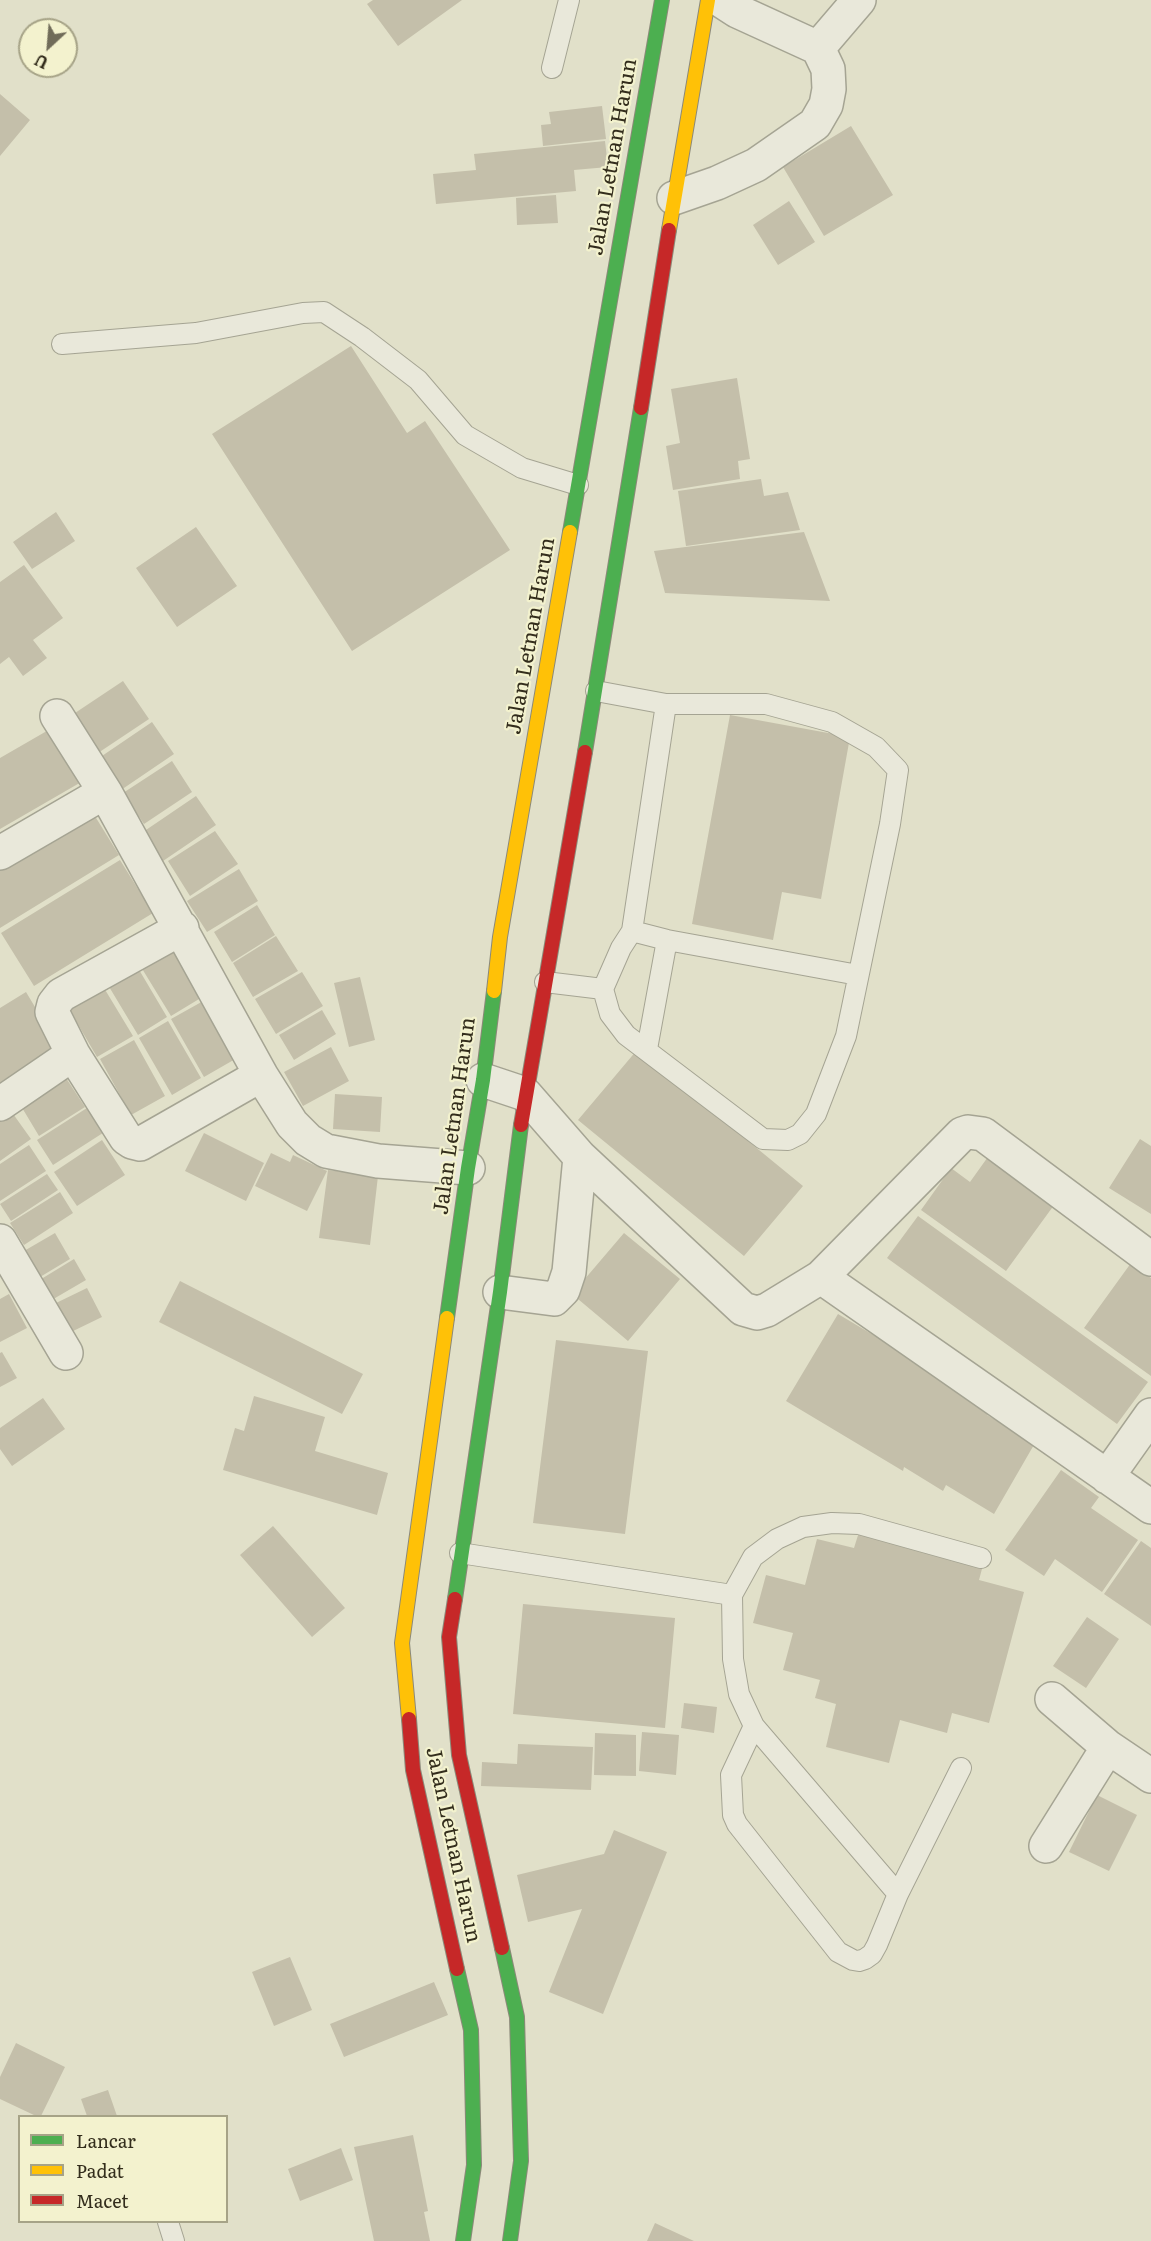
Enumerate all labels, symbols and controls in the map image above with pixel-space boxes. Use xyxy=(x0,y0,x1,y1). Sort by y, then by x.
north arrow xyxy=(18,18,78,78)
text: U xyxy=(30,49,52,76)
street label: Jalan Letnan Harun xyxy=(583,57,643,257)
street label: Jalan Letnan Harun xyxy=(501,536,561,736)
street label: Jalan Letnan Harun xyxy=(429,1016,481,1216)
street label: Jalan Letnan Harun xyxy=(420,1745,486,1945)
legend xyxy=(18,2115,228,2223)
text: Lancar xyxy=(76,2127,136,2154)
text: Padat xyxy=(76,2157,124,2184)
text: Macet xyxy=(76,2187,129,2214)

